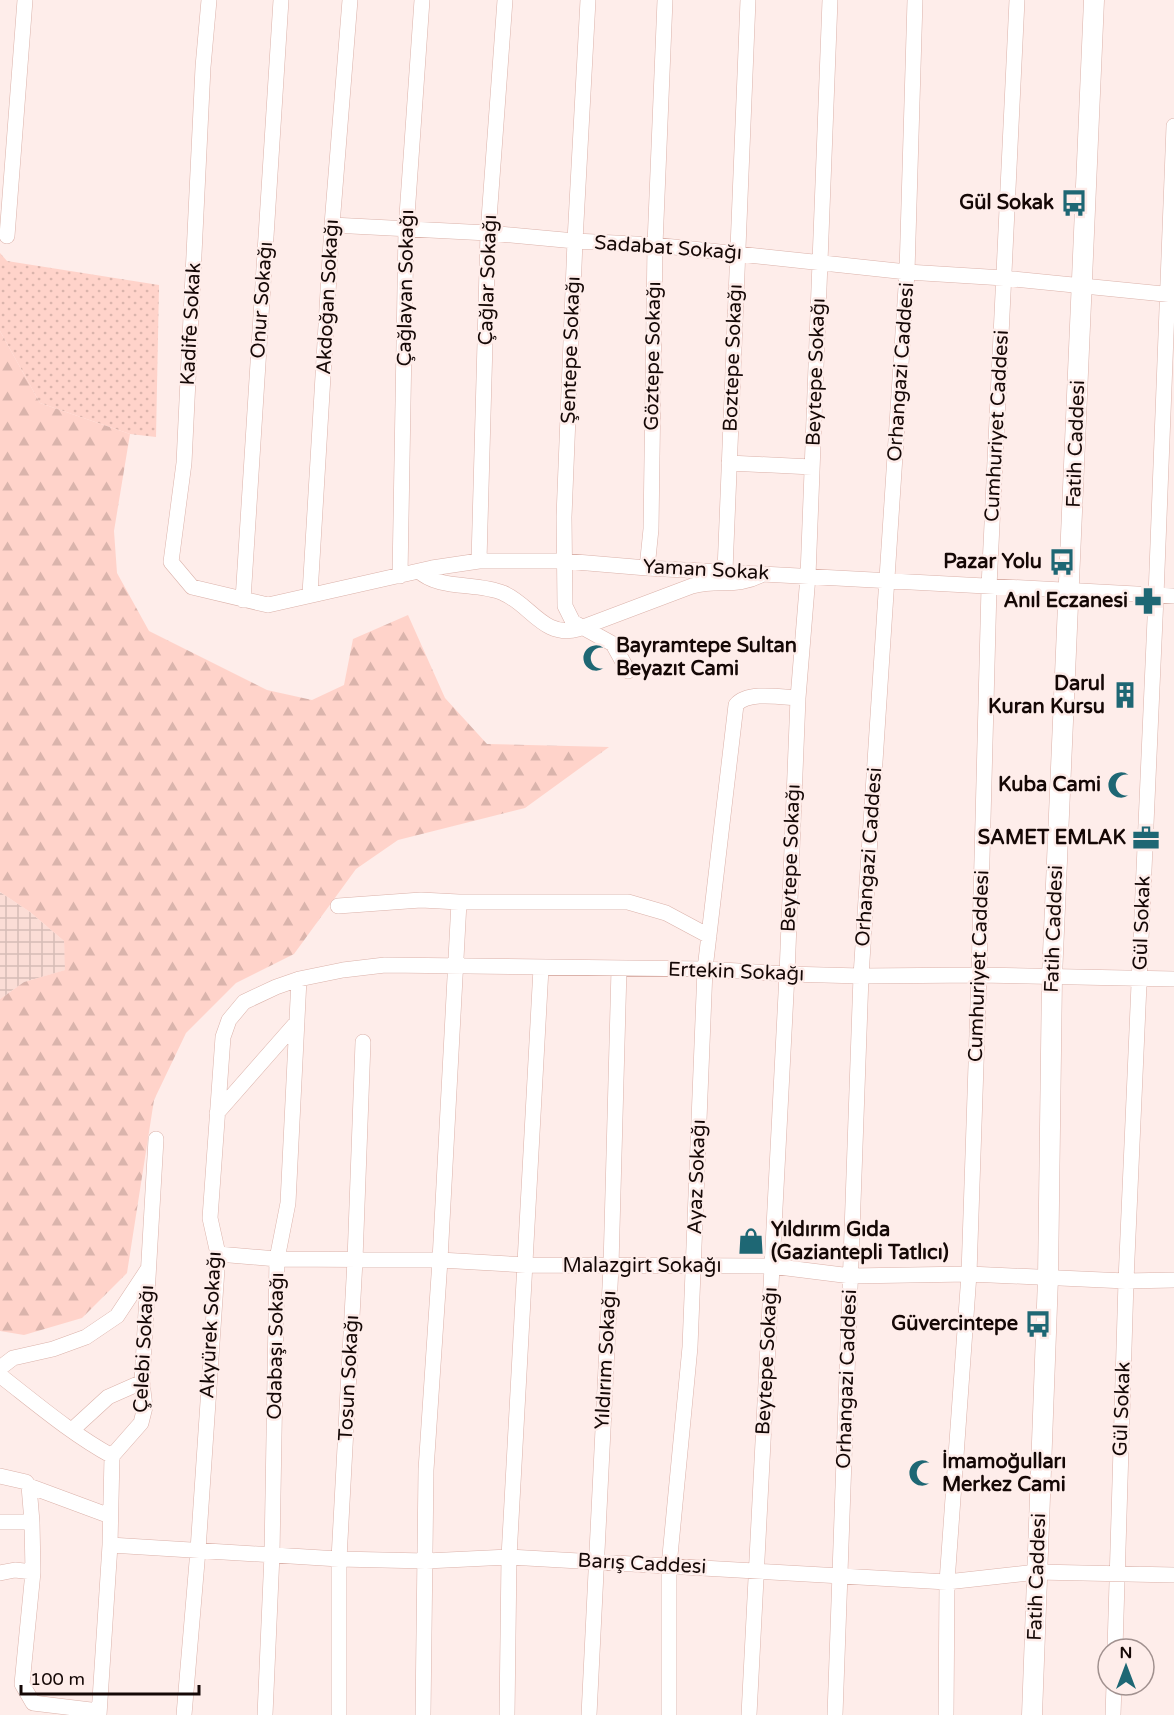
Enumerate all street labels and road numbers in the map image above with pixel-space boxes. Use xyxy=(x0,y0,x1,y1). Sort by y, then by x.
street label: Çağlayan Sokağı xyxy=(393,209,419,367)
street label: Çağlar Sokağı xyxy=(474,214,502,346)
street label: Akdoğan Sokağı xyxy=(312,219,344,375)
street label: Sadabat Sokağı xyxy=(593,231,743,265)
street label: Onur Sokağı xyxy=(246,241,278,359)
street label: Kadife Sokak xyxy=(176,262,206,386)
street label: Şentepe Sokağı xyxy=(556,276,586,424)
street label: Göztepe Sokağı xyxy=(640,281,666,431)
street label: Orhangazi Caddesi xyxy=(883,282,919,462)
street label: Boztepe Sokağı xyxy=(718,284,748,432)
street label: Beytepe Sokağı xyxy=(801,298,831,446)
street label: Cumhuriyet Caddesi xyxy=(980,329,1014,523)
street label: Fatih Caddesi xyxy=(1062,380,1090,508)
street label: Yaman Sokak xyxy=(642,555,770,585)
street label: Orhangazi Caddesi xyxy=(851,767,887,947)
street label: Beytepe Sokağı xyxy=(776,784,806,932)
street label: Fatih Caddesi xyxy=(1040,865,1068,993)
street label: Cumhuriyet Caddesi xyxy=(964,870,994,1062)
street label: Gül Sokak xyxy=(1128,875,1156,971)
street label: Ertekin Sokağı xyxy=(667,958,805,986)
street label: Ayaz Sokağı xyxy=(683,1119,711,1235)
street label: Akyürek Sokağı xyxy=(195,1251,227,1399)
street label: Malazgirt Sokağı xyxy=(563,1254,721,1278)
street label: Odabaşı Sokağı xyxy=(263,1272,289,1420)
street label: Çelebi Sokağı xyxy=(129,1284,159,1414)
street label: Beytepe Sokağı xyxy=(751,1286,783,1436)
street label: Orhangazi Caddesi xyxy=(832,1289,862,1469)
street label: Yıldırım Sokağı xyxy=(590,1290,622,1430)
street label: Tosun Sokağı xyxy=(334,1314,364,1442)
street label: Gül Sokak xyxy=(1108,1361,1136,1457)
street label: Fatih Caddesi xyxy=(1023,1513,1051,1641)
street label: Barış Caddesi xyxy=(577,1549,707,1579)

